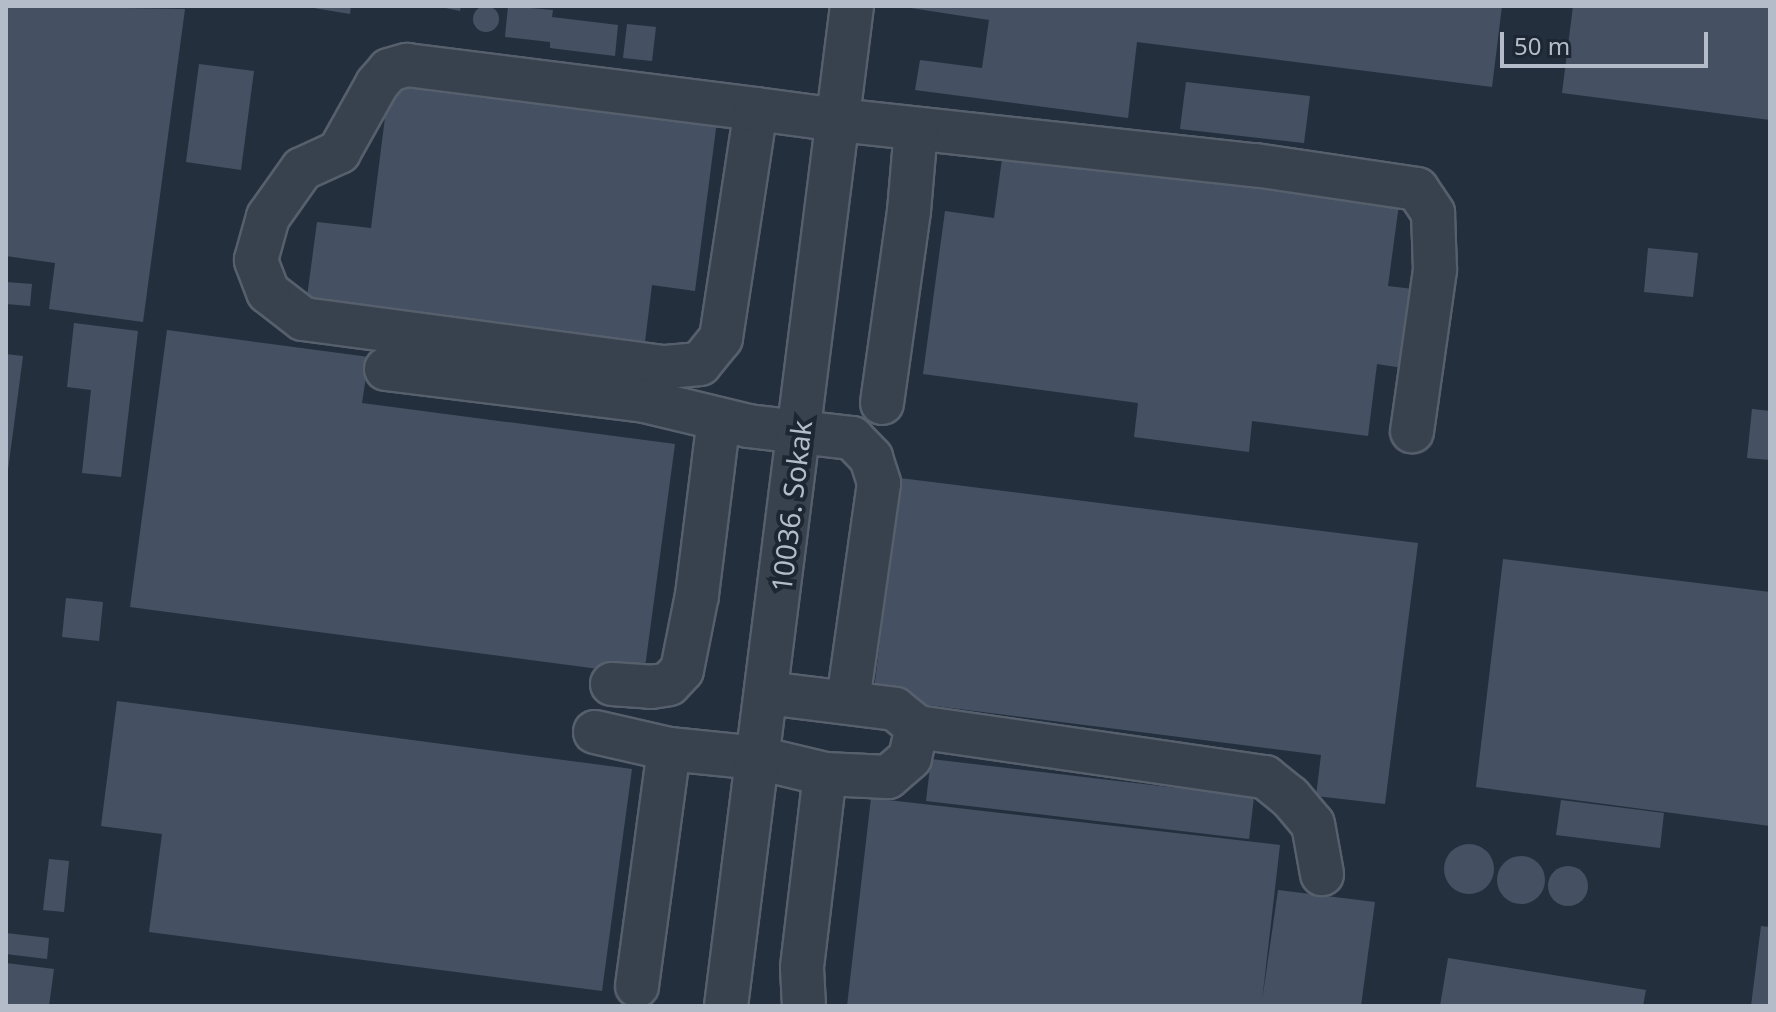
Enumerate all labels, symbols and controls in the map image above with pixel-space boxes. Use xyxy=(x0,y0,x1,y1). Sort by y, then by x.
scale bar xyxy=(1504,16,1712,66)
text: 50 m xyxy=(1514,29,1570,62)
street label: 10036. Sokak xyxy=(764,418,818,594)

